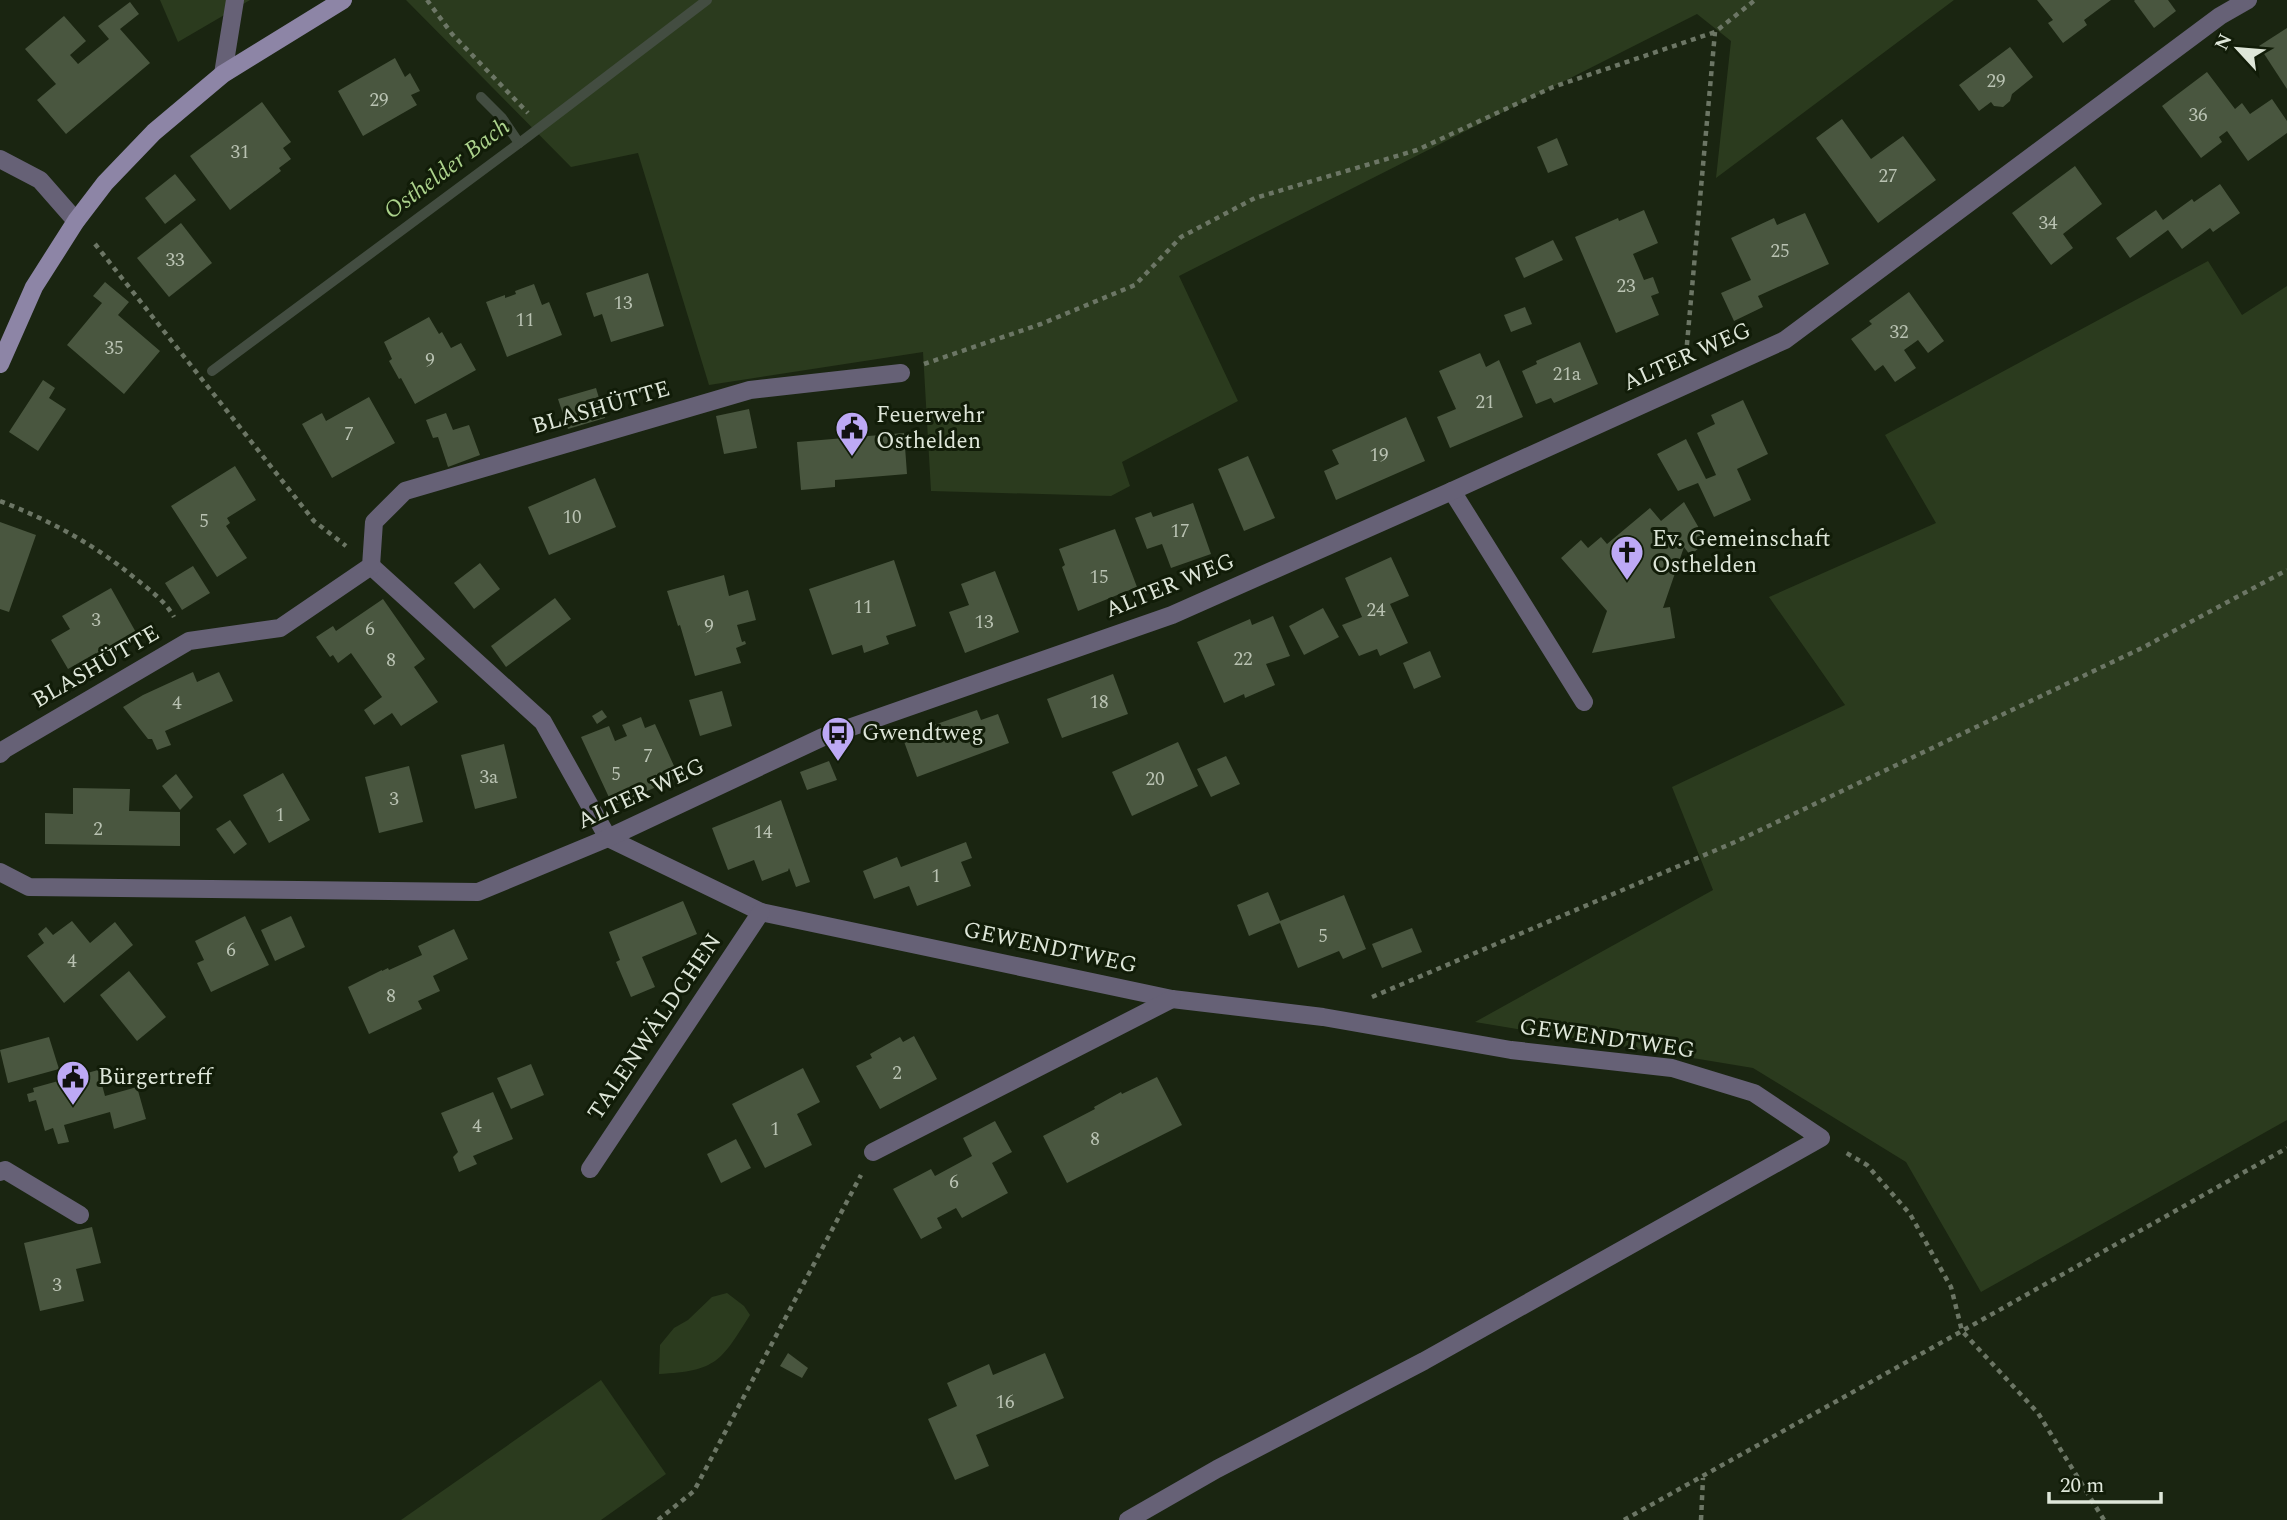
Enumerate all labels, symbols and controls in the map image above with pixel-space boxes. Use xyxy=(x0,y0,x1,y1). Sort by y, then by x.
north arrow xyxy=(2203,14,2273,84)
text: N xyxy=(2208,29,2241,56)
house number: 29 xyxy=(1986,67,2006,96)
house number: 29 xyxy=(369,86,389,115)
house number: 36 xyxy=(2188,101,2208,130)
water label: Osthelder Bach xyxy=(376,109,518,229)
house number: 31 xyxy=(230,138,250,167)
house number: 27 xyxy=(1878,162,1898,191)
house number: 34 xyxy=(2038,209,2058,238)
house number: 25 xyxy=(1770,237,1790,266)
house number: 33 xyxy=(165,246,185,275)
house number: 23 xyxy=(1616,272,1636,301)
house number: 13 xyxy=(613,289,633,318)
house number: 11 xyxy=(515,306,535,335)
street label: ALTER WEG xyxy=(1617,313,1757,401)
house number: 32 xyxy=(1889,318,1909,347)
house number: 35 xyxy=(104,334,124,363)
house number: 9 xyxy=(425,346,435,375)
house number: 21a xyxy=(1553,360,1582,389)
street label: BLASHÜTTE xyxy=(528,372,674,444)
house number: 21 xyxy=(1475,388,1495,417)
place label: Feuerwehr Osthelden xyxy=(876,398,985,459)
public building icon: Feuerwehr Osthelden xyxy=(833,409,871,458)
house number: 7 xyxy=(344,420,354,449)
house number: 19 xyxy=(1369,441,1389,470)
house number: 10 xyxy=(562,503,582,532)
house number: 5 xyxy=(199,507,209,536)
house number: 17 xyxy=(1170,517,1190,546)
place label: Ev. Gemeinschaft Osthelden xyxy=(1652,522,1830,583)
church icon: Ev. Gemeinschaft Osthelden xyxy=(1608,533,1646,582)
street label: ALTER WEG xyxy=(1100,544,1240,628)
house number: 15 xyxy=(1089,563,1109,592)
house number: 11 xyxy=(853,593,873,622)
house number: 24 xyxy=(1366,596,1386,625)
house number: 3 xyxy=(91,606,101,635)
house number: 13 xyxy=(974,608,994,637)
house number: 9 xyxy=(704,612,714,641)
house number: 6 xyxy=(365,615,375,644)
street label: BLASHÜTTE xyxy=(26,616,166,718)
house number: 22 xyxy=(1233,645,1253,674)
house number: 8 xyxy=(386,646,396,675)
house number: 18 xyxy=(1089,688,1109,717)
house number: 4 xyxy=(172,689,182,718)
bus stop icon: Gwendtweg xyxy=(819,714,857,763)
place label: Gwendtweg xyxy=(862,716,984,751)
house number: 7 xyxy=(643,742,653,771)
street label: ALTER WEG xyxy=(571,749,711,839)
house number: 5 xyxy=(611,760,621,789)
house number: 3a xyxy=(480,763,499,792)
house number: 20 xyxy=(1145,765,1165,794)
house number: 3 xyxy=(389,785,399,814)
house number: 1 xyxy=(275,801,285,830)
house number: 2 xyxy=(93,815,103,844)
house number: 14 xyxy=(753,818,773,847)
house number: 1 xyxy=(931,862,941,891)
street label: GEWENDTWEG xyxy=(960,912,1140,984)
house number: 5 xyxy=(1318,922,1328,951)
street label: TALENWÄLDCHEN xyxy=(579,926,731,1128)
house number: 6 xyxy=(226,936,236,965)
house number: 4 xyxy=(67,947,77,976)
house number: 8 xyxy=(386,982,396,1011)
street label: GEWENDTWEG xyxy=(1517,1009,1697,1069)
public building icon: Bürgertreff xyxy=(54,1058,92,1107)
house number: 2 xyxy=(892,1059,902,1088)
place label: Bürgertreff xyxy=(98,1060,214,1095)
house number: 4 xyxy=(472,1112,482,1141)
house number: 1 xyxy=(770,1115,780,1144)
house number: 8 xyxy=(1090,1125,1100,1154)
house number: 6 xyxy=(949,1168,959,1197)
house number: 3 xyxy=(52,1271,62,1300)
house number: 16 xyxy=(995,1388,1015,1417)
scale bar xyxy=(2049,1460,2161,1504)
text: 20 m xyxy=(2060,1470,2104,1502)

